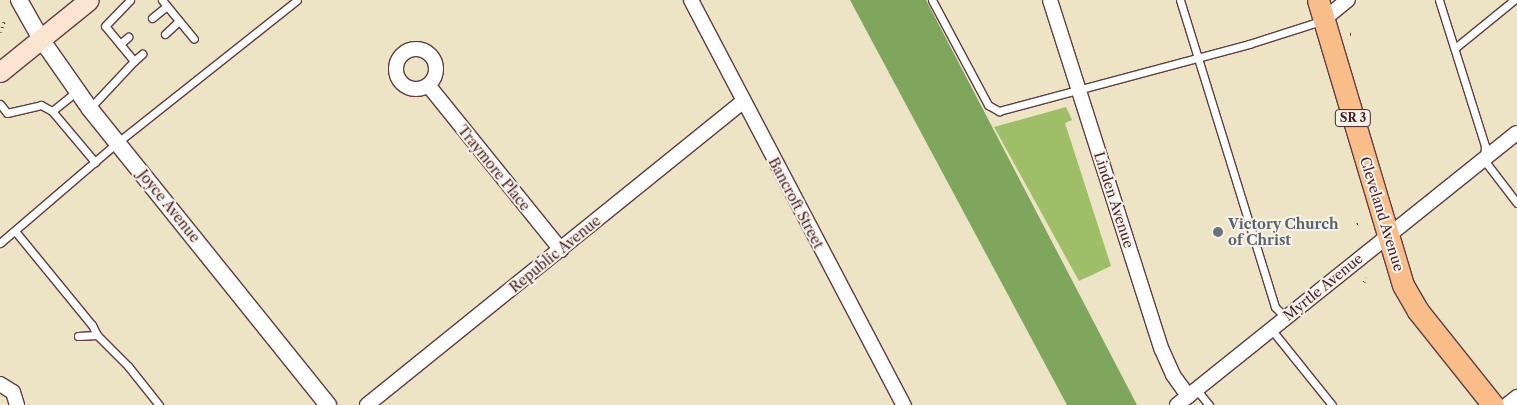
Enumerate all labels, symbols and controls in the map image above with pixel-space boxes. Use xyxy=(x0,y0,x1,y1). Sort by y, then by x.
road number: SR 3 xyxy=(1334,109,1372,128)
street label: Traymore Place xyxy=(454,122,534,214)
street label: Linden Avenue xyxy=(1090,149,1138,251)
street label: Cleveland Avenue xyxy=(1356,154,1408,274)
street label: Bancroft Street xyxy=(765,155,827,251)
street label: Joyce Avenue xyxy=(134,166,204,246)
street label: Republic Avenue xyxy=(506,212,604,296)
place label: Victory Church of Christ xyxy=(1228,216,1339,248)
marker: Victory Church of Christ xyxy=(1212,226,1224,238)
street label: Myrtle Avenue xyxy=(1280,250,1366,324)

